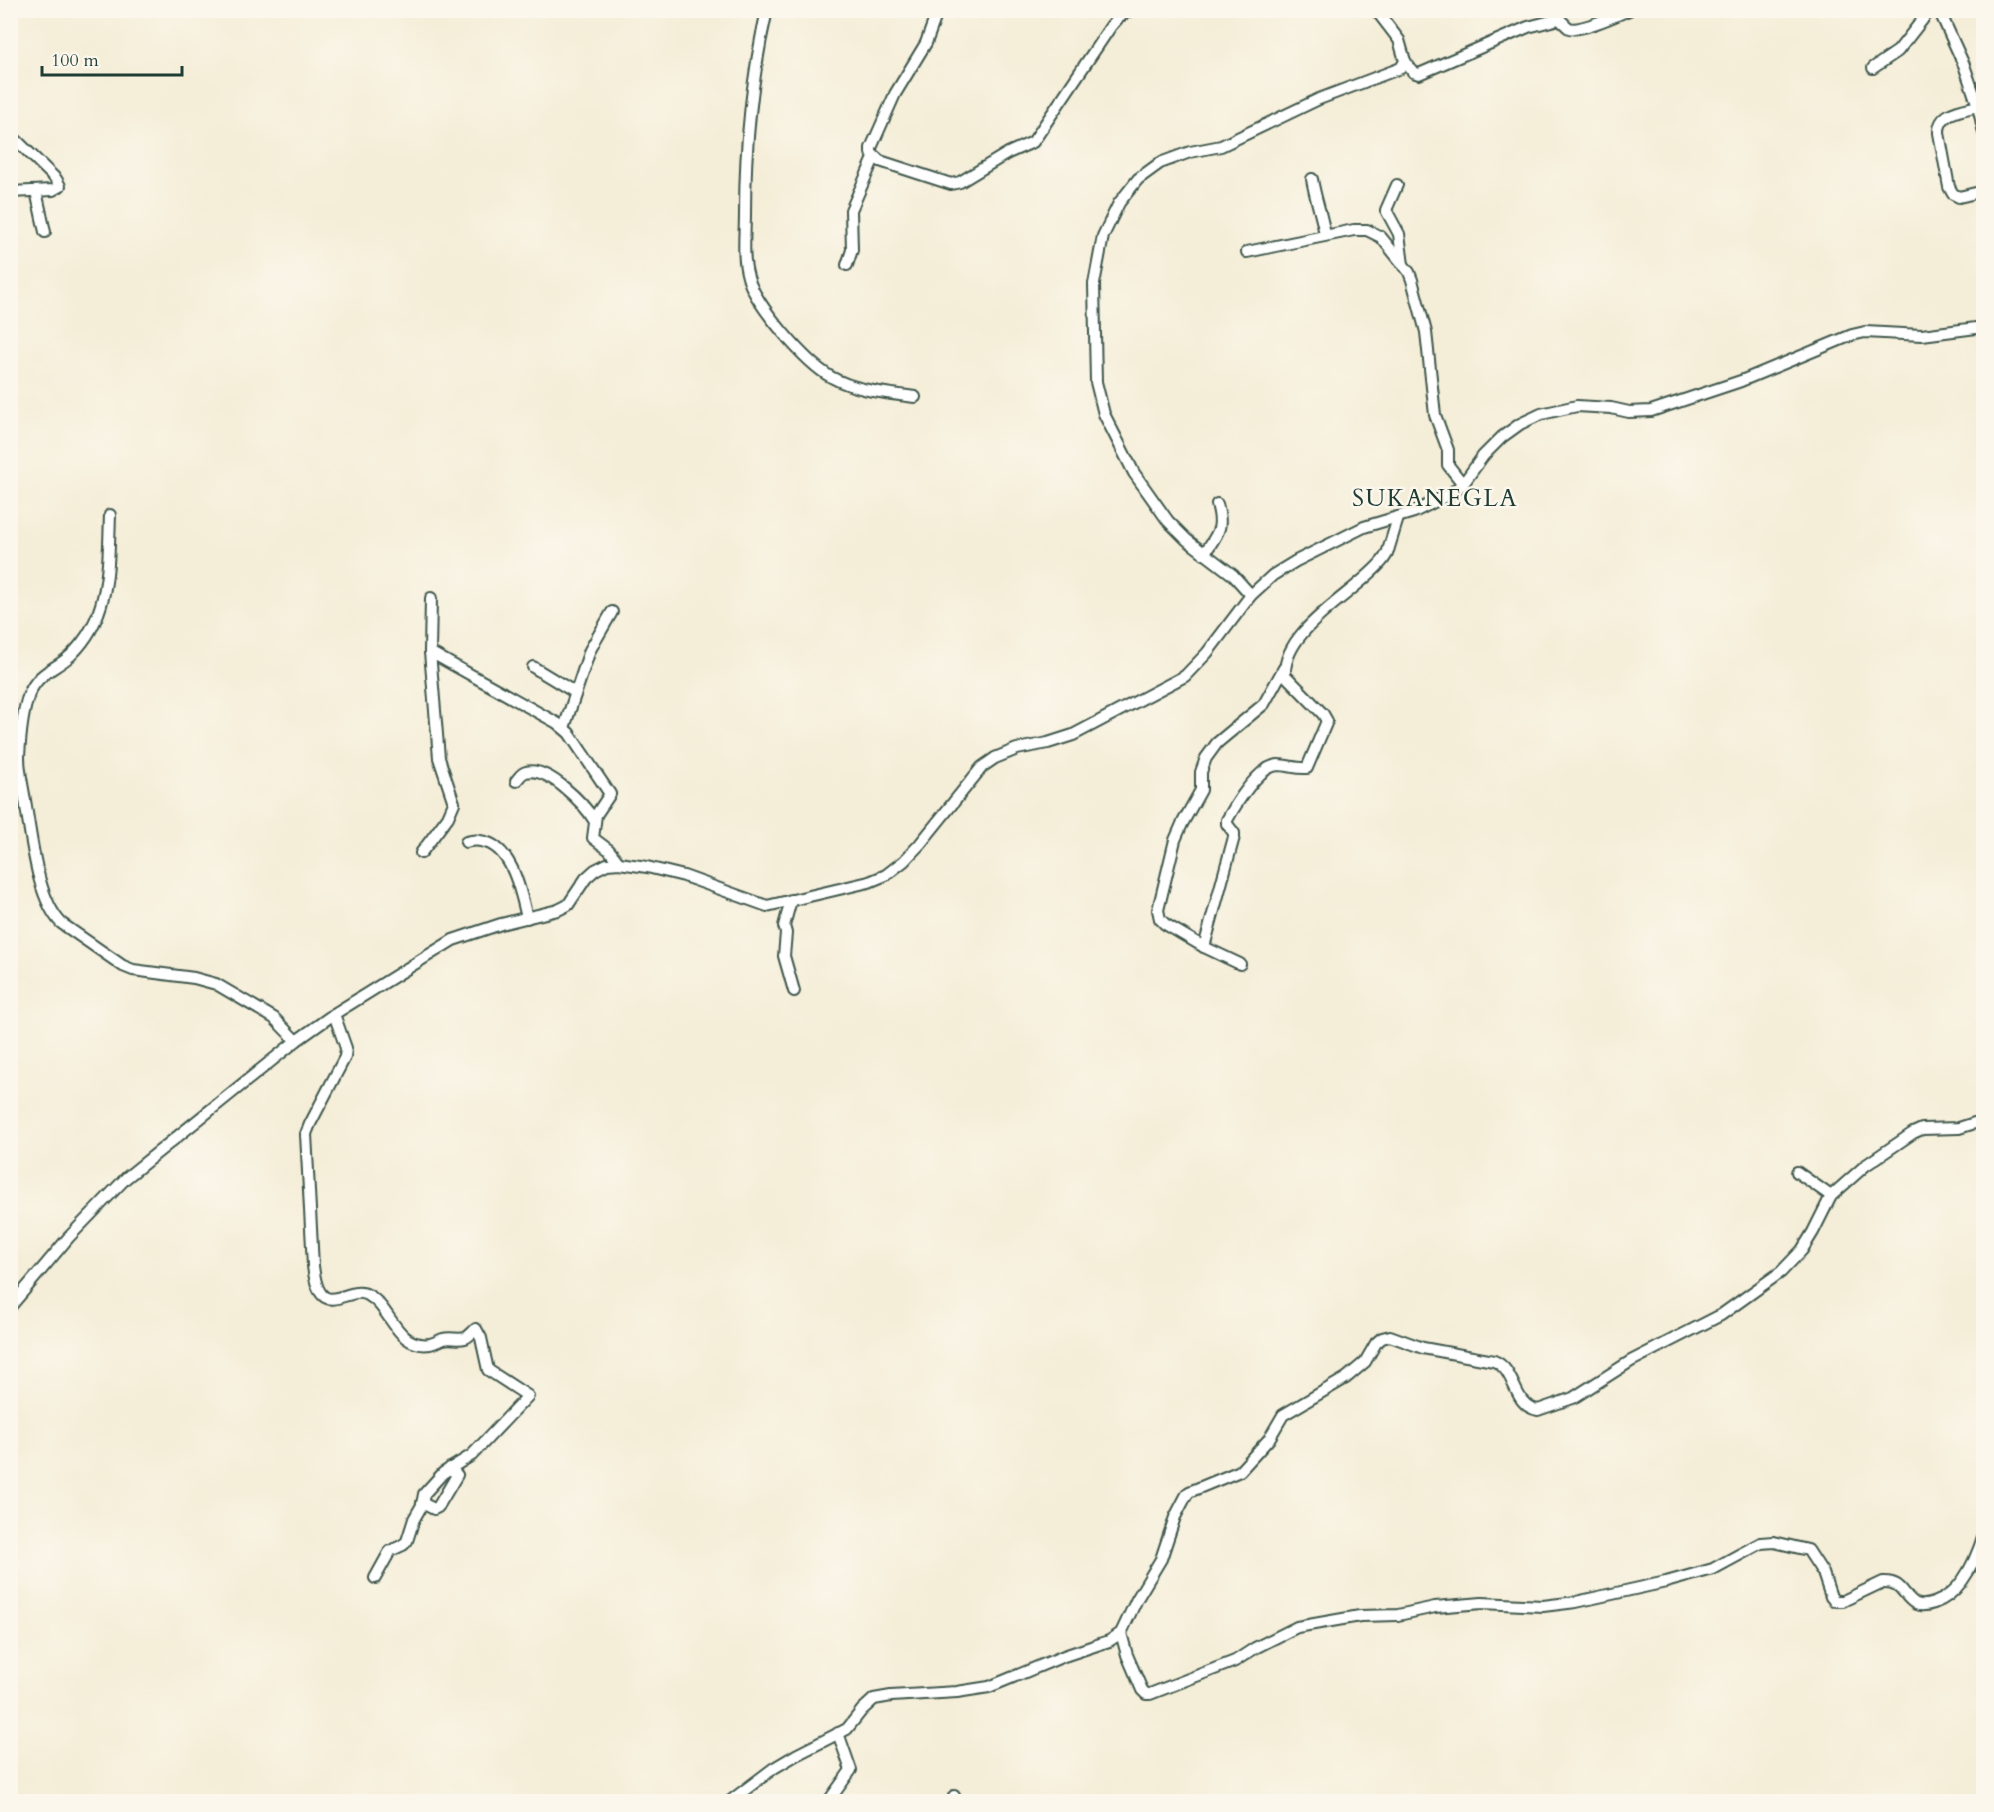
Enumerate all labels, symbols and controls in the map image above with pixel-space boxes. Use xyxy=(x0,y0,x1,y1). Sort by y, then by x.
scale bar xyxy=(42,39,182,77)
text: 100 m xyxy=(51,48,99,73)
district label: SUKANEGLA xyxy=(1352,482,1518,515)

